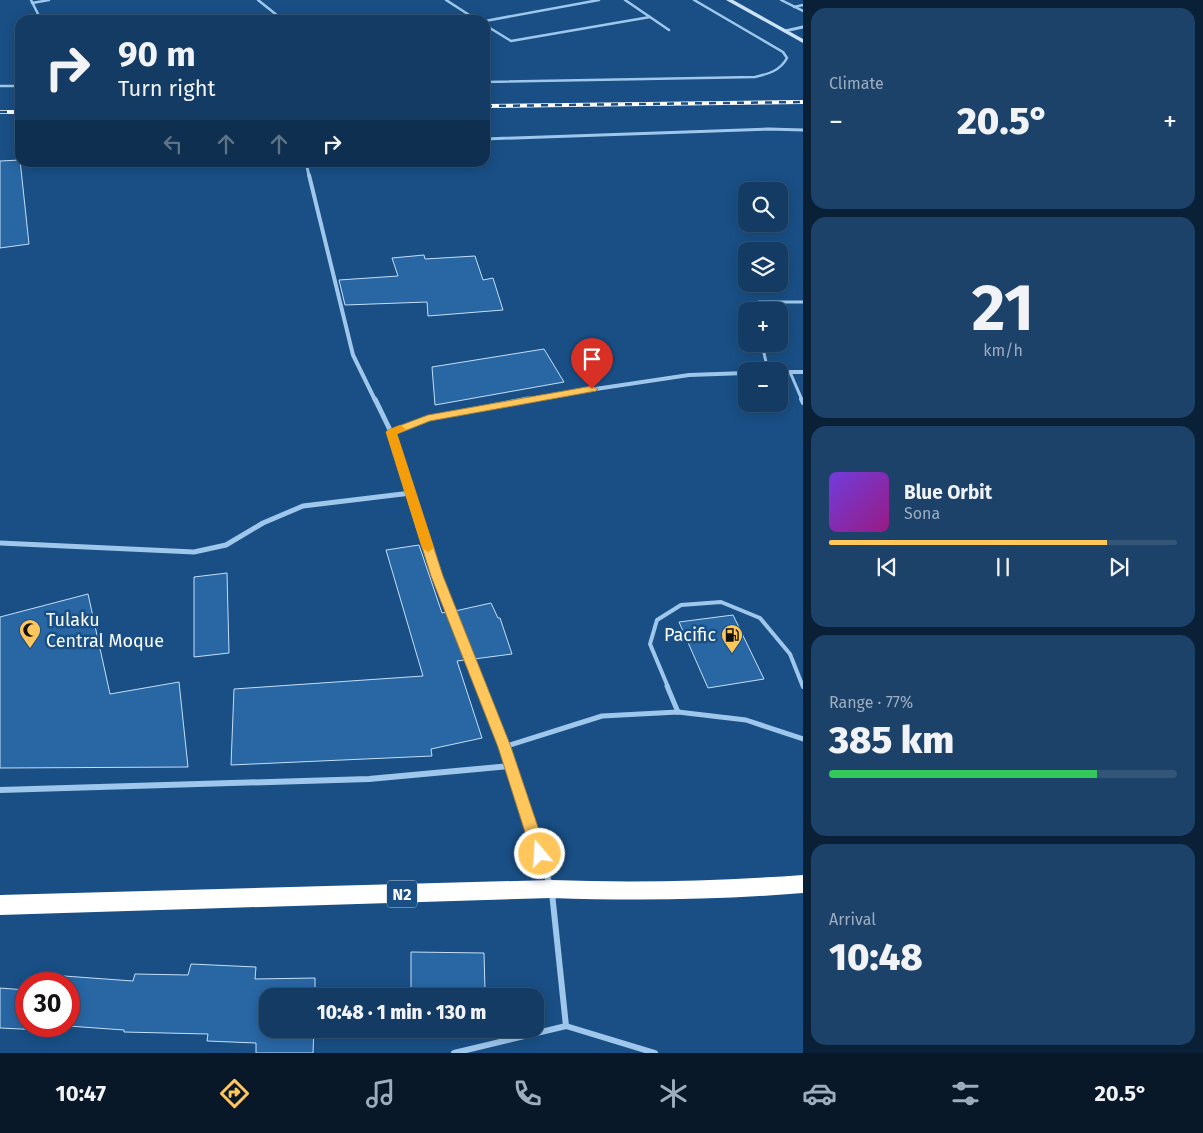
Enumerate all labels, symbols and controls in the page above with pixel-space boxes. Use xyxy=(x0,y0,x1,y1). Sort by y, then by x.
text: 90 m xyxy=(118,33,196,75)
icon: right xyxy=(35,35,100,100)
text: Climate xyxy=(829,74,884,93)
text: Turn right xyxy=(118,75,215,102)
text: 20.5° xyxy=(957,98,1049,144)
text: − xyxy=(829,105,843,138)
text: + xyxy=(1163,105,1177,138)
icon: left xyxy=(159,130,187,158)
icon: ahead xyxy=(212,130,240,158)
icon: ahead xyxy=(265,130,293,158)
icon: right xyxy=(318,130,346,158)
map controls xyxy=(738,182,788,412)
button: search xyxy=(738,182,788,232)
button: layers xyxy=(738,242,788,292)
text: 21 xyxy=(972,269,1034,347)
button: + xyxy=(738,302,788,352)
pin xyxy=(571,338,613,389)
text: km/h xyxy=(983,341,1023,360)
icon: arrive xyxy=(578,345,606,373)
button: − xyxy=(738,362,788,412)
text: Blue Orbit xyxy=(904,481,992,504)
text: Sona xyxy=(904,504,940,523)
icon: previous xyxy=(873,553,901,581)
icon: pause xyxy=(989,553,1017,581)
icon: next xyxy=(1105,553,1133,581)
place label: Tulaku Central Moque xyxy=(46,609,164,652)
mosque icon: Tulaku Central Moque xyxy=(18,618,42,649)
fuel station icon: Pacific xyxy=(720,623,744,654)
place label: Pacific xyxy=(664,624,716,646)
text: Range · 77% xyxy=(829,693,913,712)
text: 385 km xyxy=(829,717,954,763)
position arrow xyxy=(513,827,565,879)
road number: N2 xyxy=(387,881,417,908)
text: Arrival xyxy=(829,910,876,929)
text: 10:48 xyxy=(829,934,923,980)
speed limit sign: 30 xyxy=(15,972,80,1037)
text: 10:48 · 1 min · 130 m xyxy=(317,1001,486,1024)
icon: directions xyxy=(217,1076,252,1111)
icon: music xyxy=(363,1076,398,1111)
icon: phone xyxy=(510,1076,545,1111)
icon: climate xyxy=(656,1076,691,1111)
icon: car xyxy=(802,1076,837,1111)
icon: filters xyxy=(948,1076,983,1111)
text: 10:47 xyxy=(56,1080,106,1107)
text: 20.5° xyxy=(1095,1080,1147,1107)

